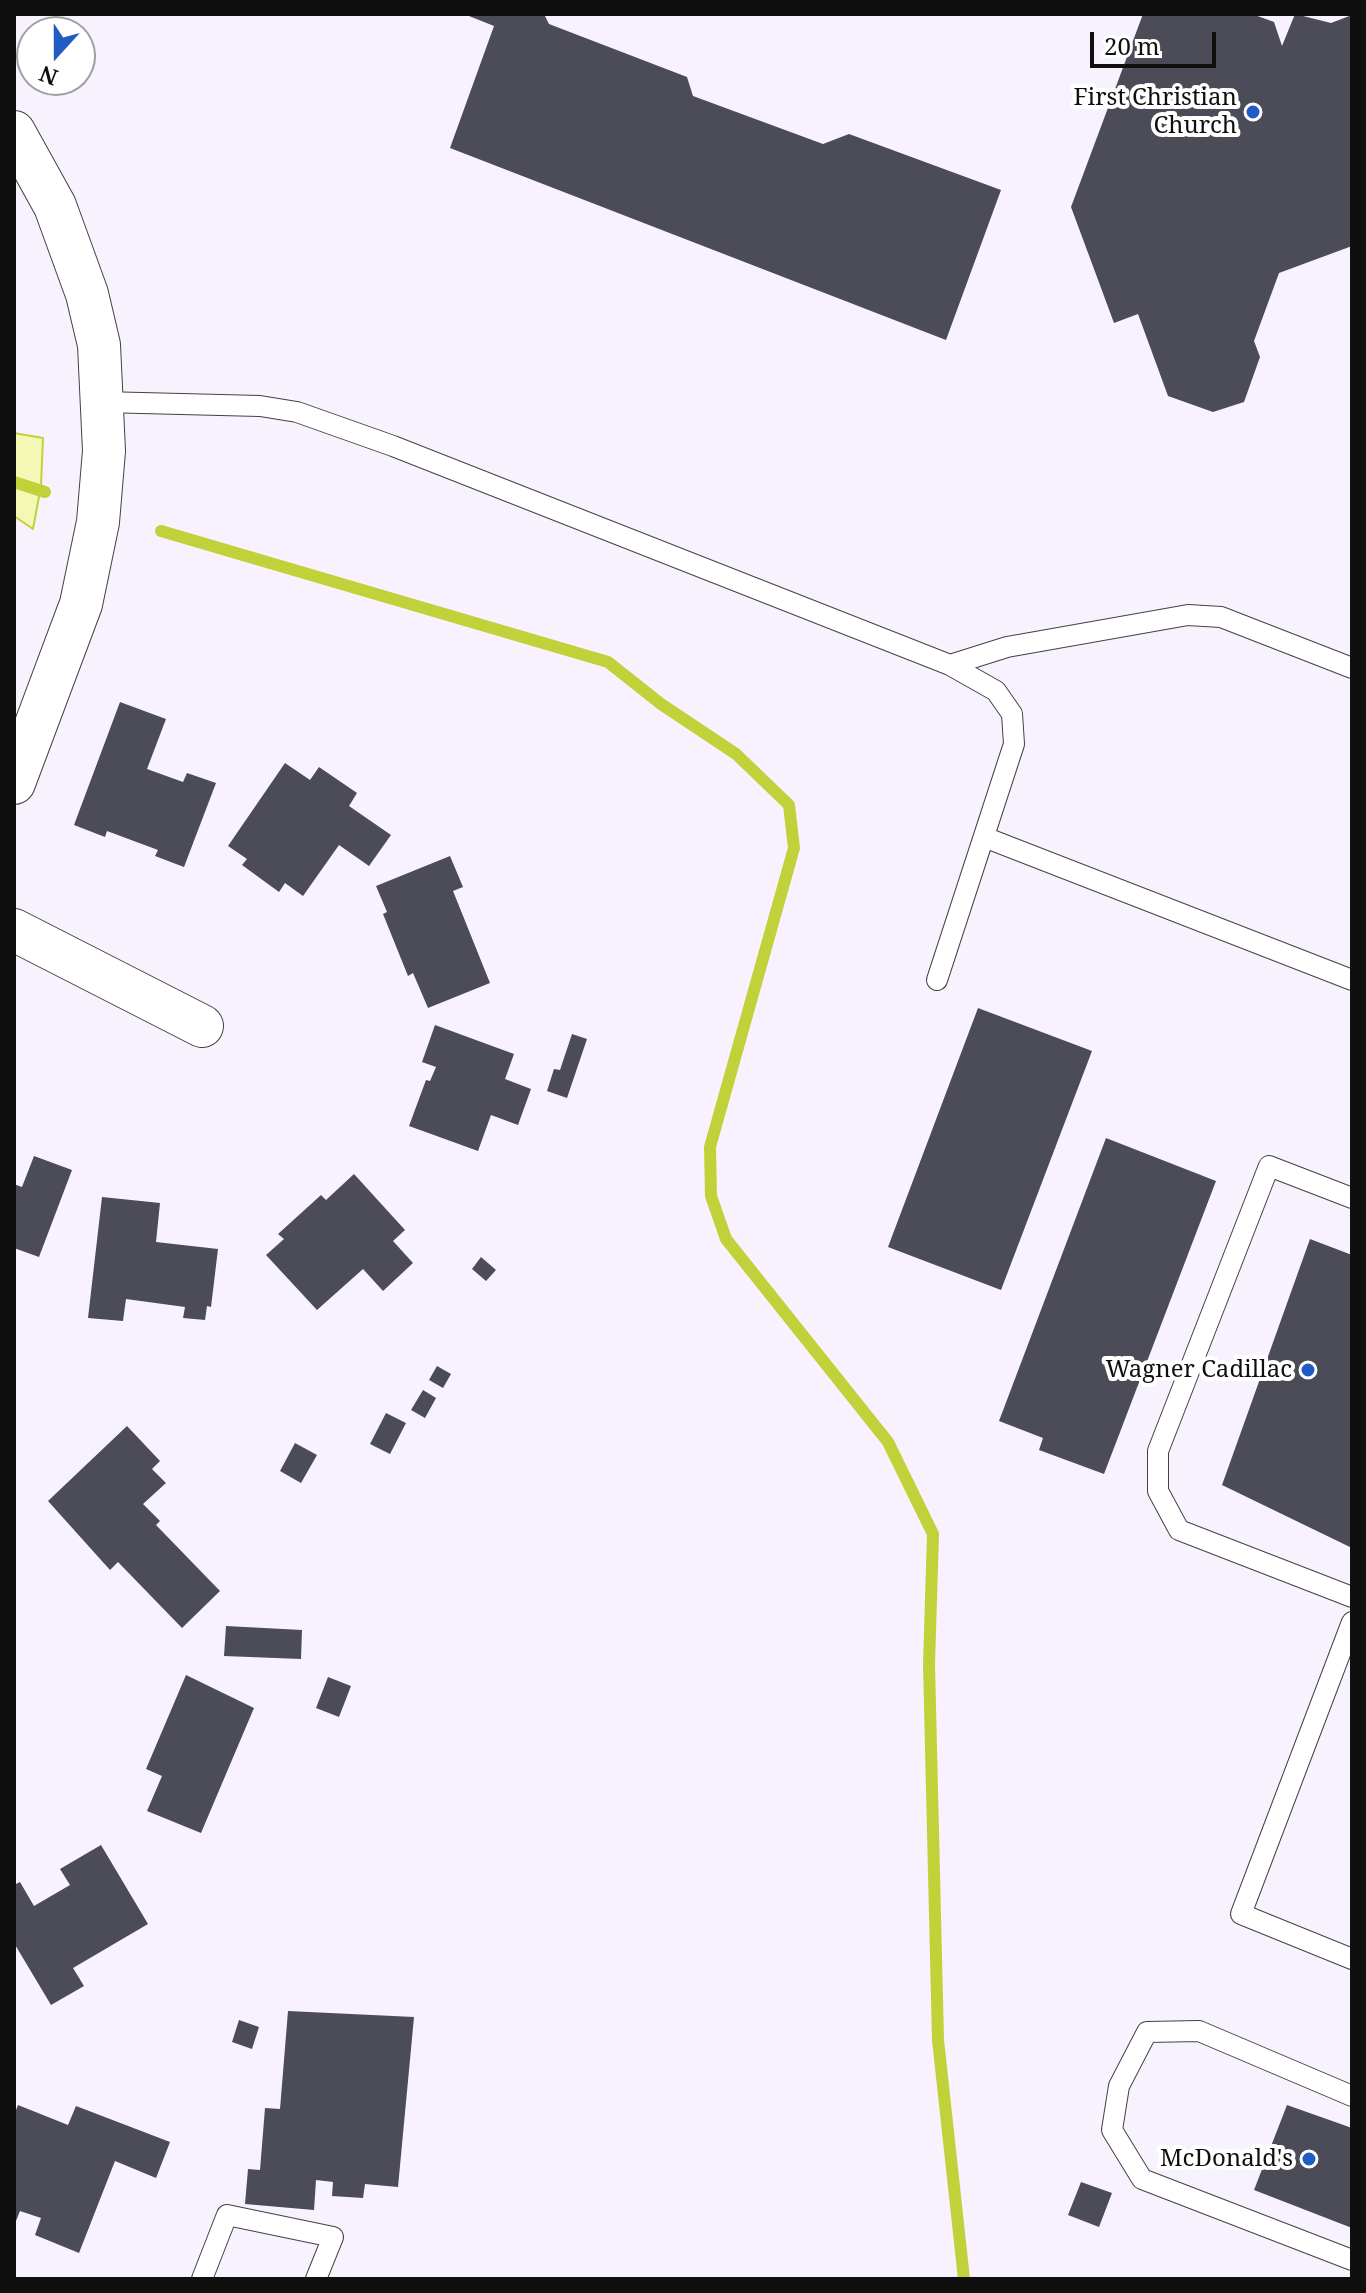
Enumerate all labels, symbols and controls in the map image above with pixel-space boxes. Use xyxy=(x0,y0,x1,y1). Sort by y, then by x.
north arrow xyxy=(16,16,96,96)
scale bar xyxy=(1094,16,1220,66)
text: 20 m xyxy=(1104,29,1160,62)
text: N xyxy=(35,59,62,94)
place label: First Christian Church xyxy=(1073,84,1237,140)
marker: First Christian Church xyxy=(1244,103,1262,121)
place label: Wagner Cadillac xyxy=(1105,1356,1292,1384)
marker: Wagner Cadillac xyxy=(1299,1361,1317,1379)
place label: McDonald's xyxy=(1160,2145,1293,2173)
marker: McDonald's xyxy=(1300,2150,1318,2168)

